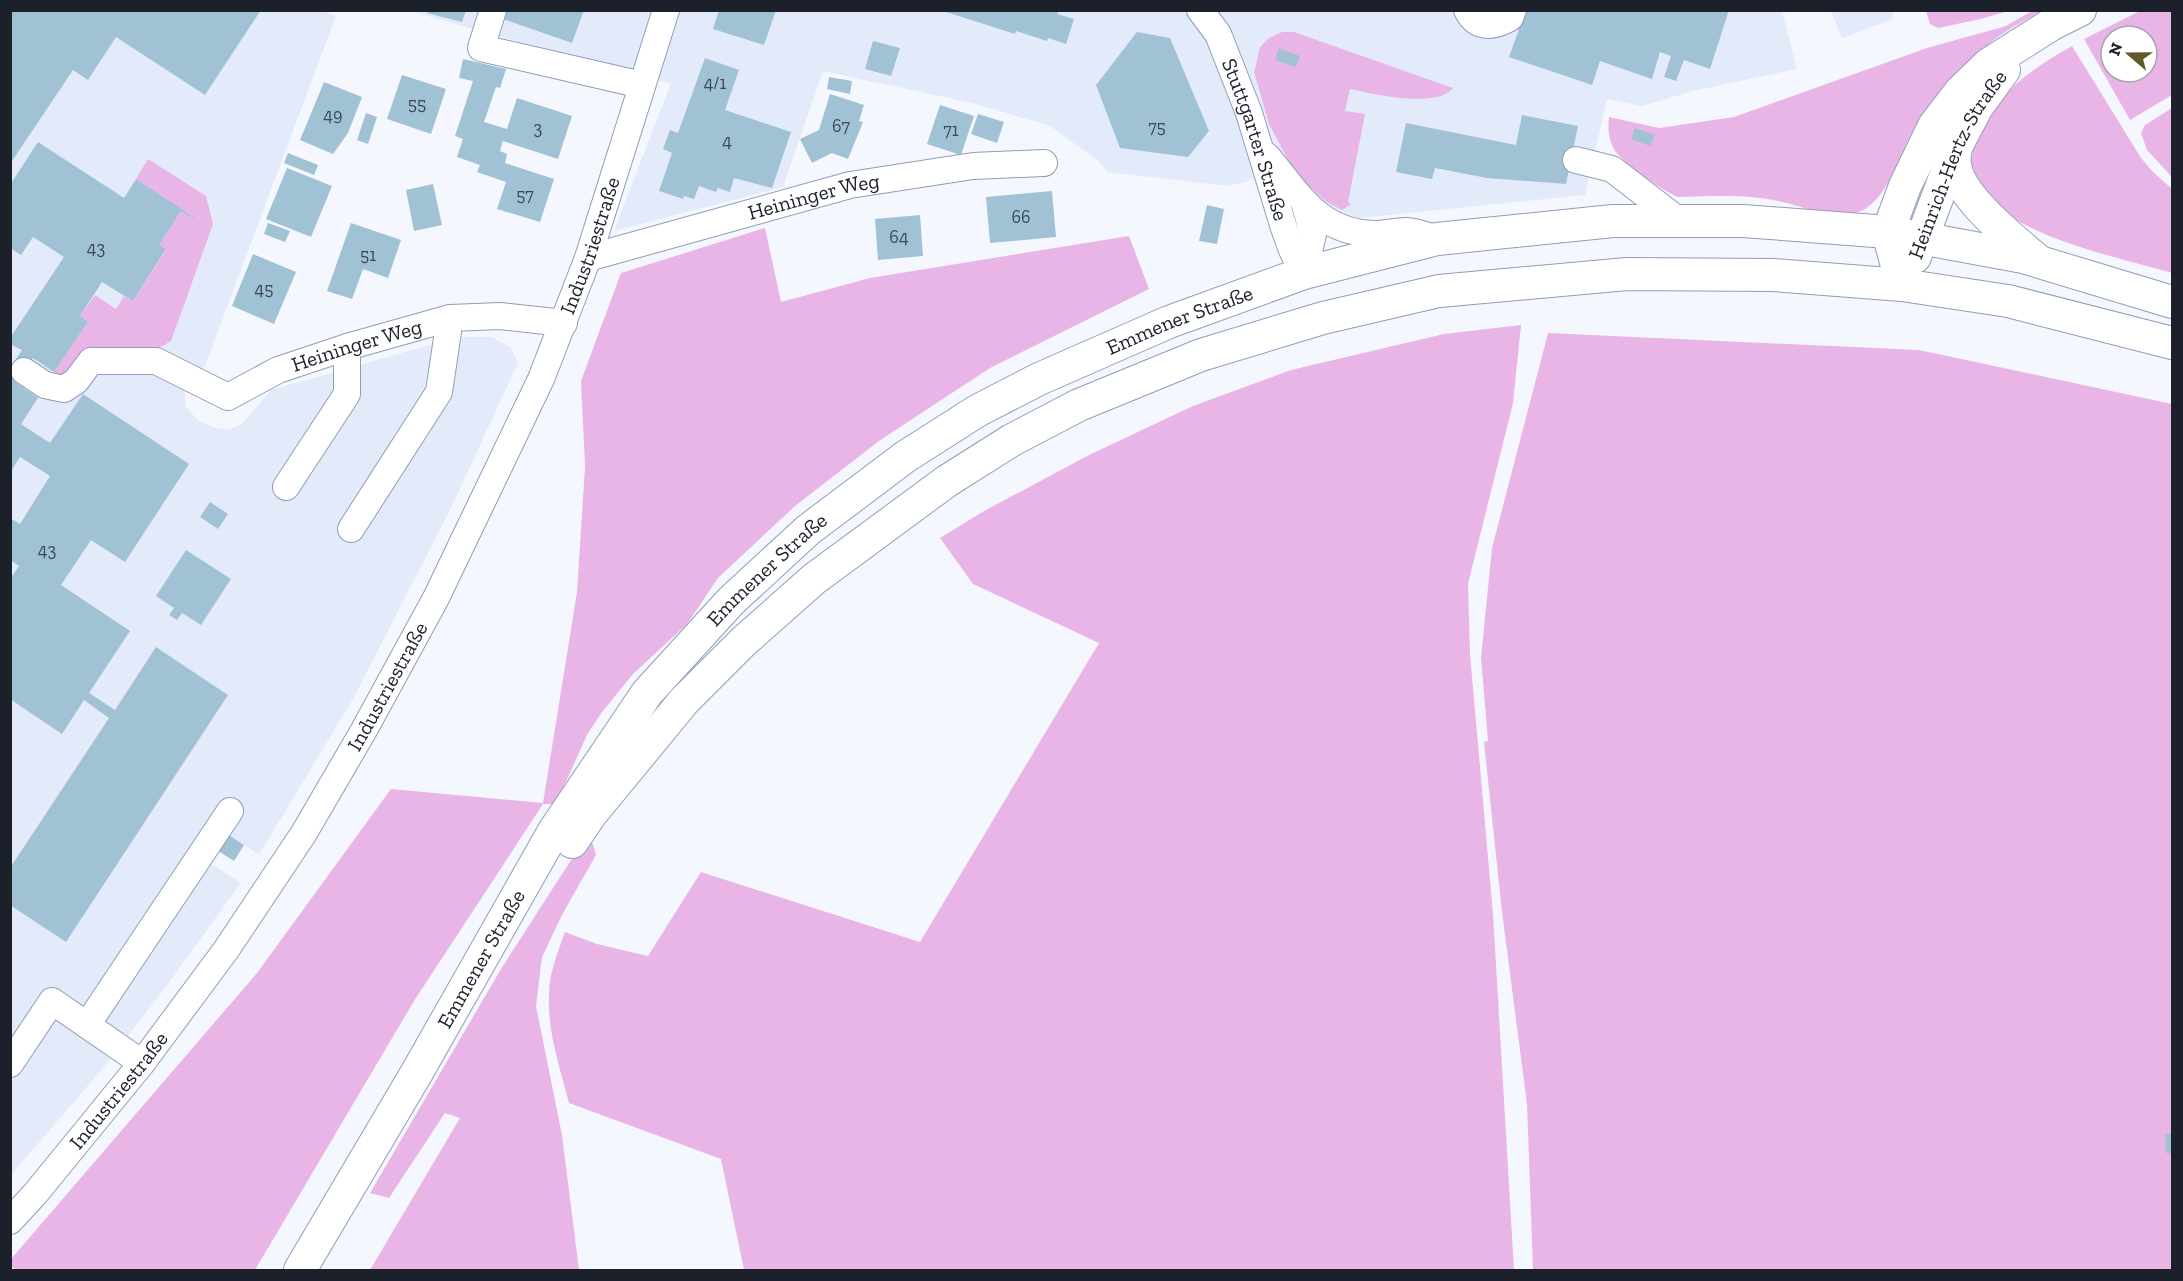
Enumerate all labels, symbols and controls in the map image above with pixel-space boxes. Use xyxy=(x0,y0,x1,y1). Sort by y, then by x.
north arrow xyxy=(2099,24,2159,84)
text: N xyxy=(2104,40,2126,58)
street label: Stuttgarter Straße xyxy=(1217,55,1294,224)
street label: Heinrich-Hertz-Straße xyxy=(1902,65,2012,262)
house number: 4/1 xyxy=(704,72,726,94)
house number: 55 xyxy=(408,93,426,115)
house number: 49 xyxy=(323,104,343,126)
house number: 67 xyxy=(832,115,851,137)
house number: 75 xyxy=(1148,116,1166,138)
house number: 3 xyxy=(534,117,543,139)
house number: 71 xyxy=(943,119,959,141)
house number: 4 xyxy=(722,130,732,152)
street label: Heininger Weg xyxy=(745,168,882,225)
street label: Industriestraße xyxy=(554,174,625,318)
house number: 57 xyxy=(516,184,534,206)
house number: 66 xyxy=(1011,206,1031,228)
house number: 64 xyxy=(889,226,909,248)
house number: 43 xyxy=(87,237,105,259)
house number: 51 xyxy=(360,244,376,266)
house number: 45 xyxy=(255,278,273,300)
street label: Emmener Straße xyxy=(1102,280,1256,360)
street label: Heininger Weg xyxy=(288,313,425,377)
street label: Emmener Straße xyxy=(701,507,832,631)
house number: 43 xyxy=(38,539,56,561)
street label: Industriestraße xyxy=(342,617,433,755)
street label: Emmener Straße xyxy=(432,885,530,1032)
street label: Industriestraße xyxy=(64,1026,173,1154)

